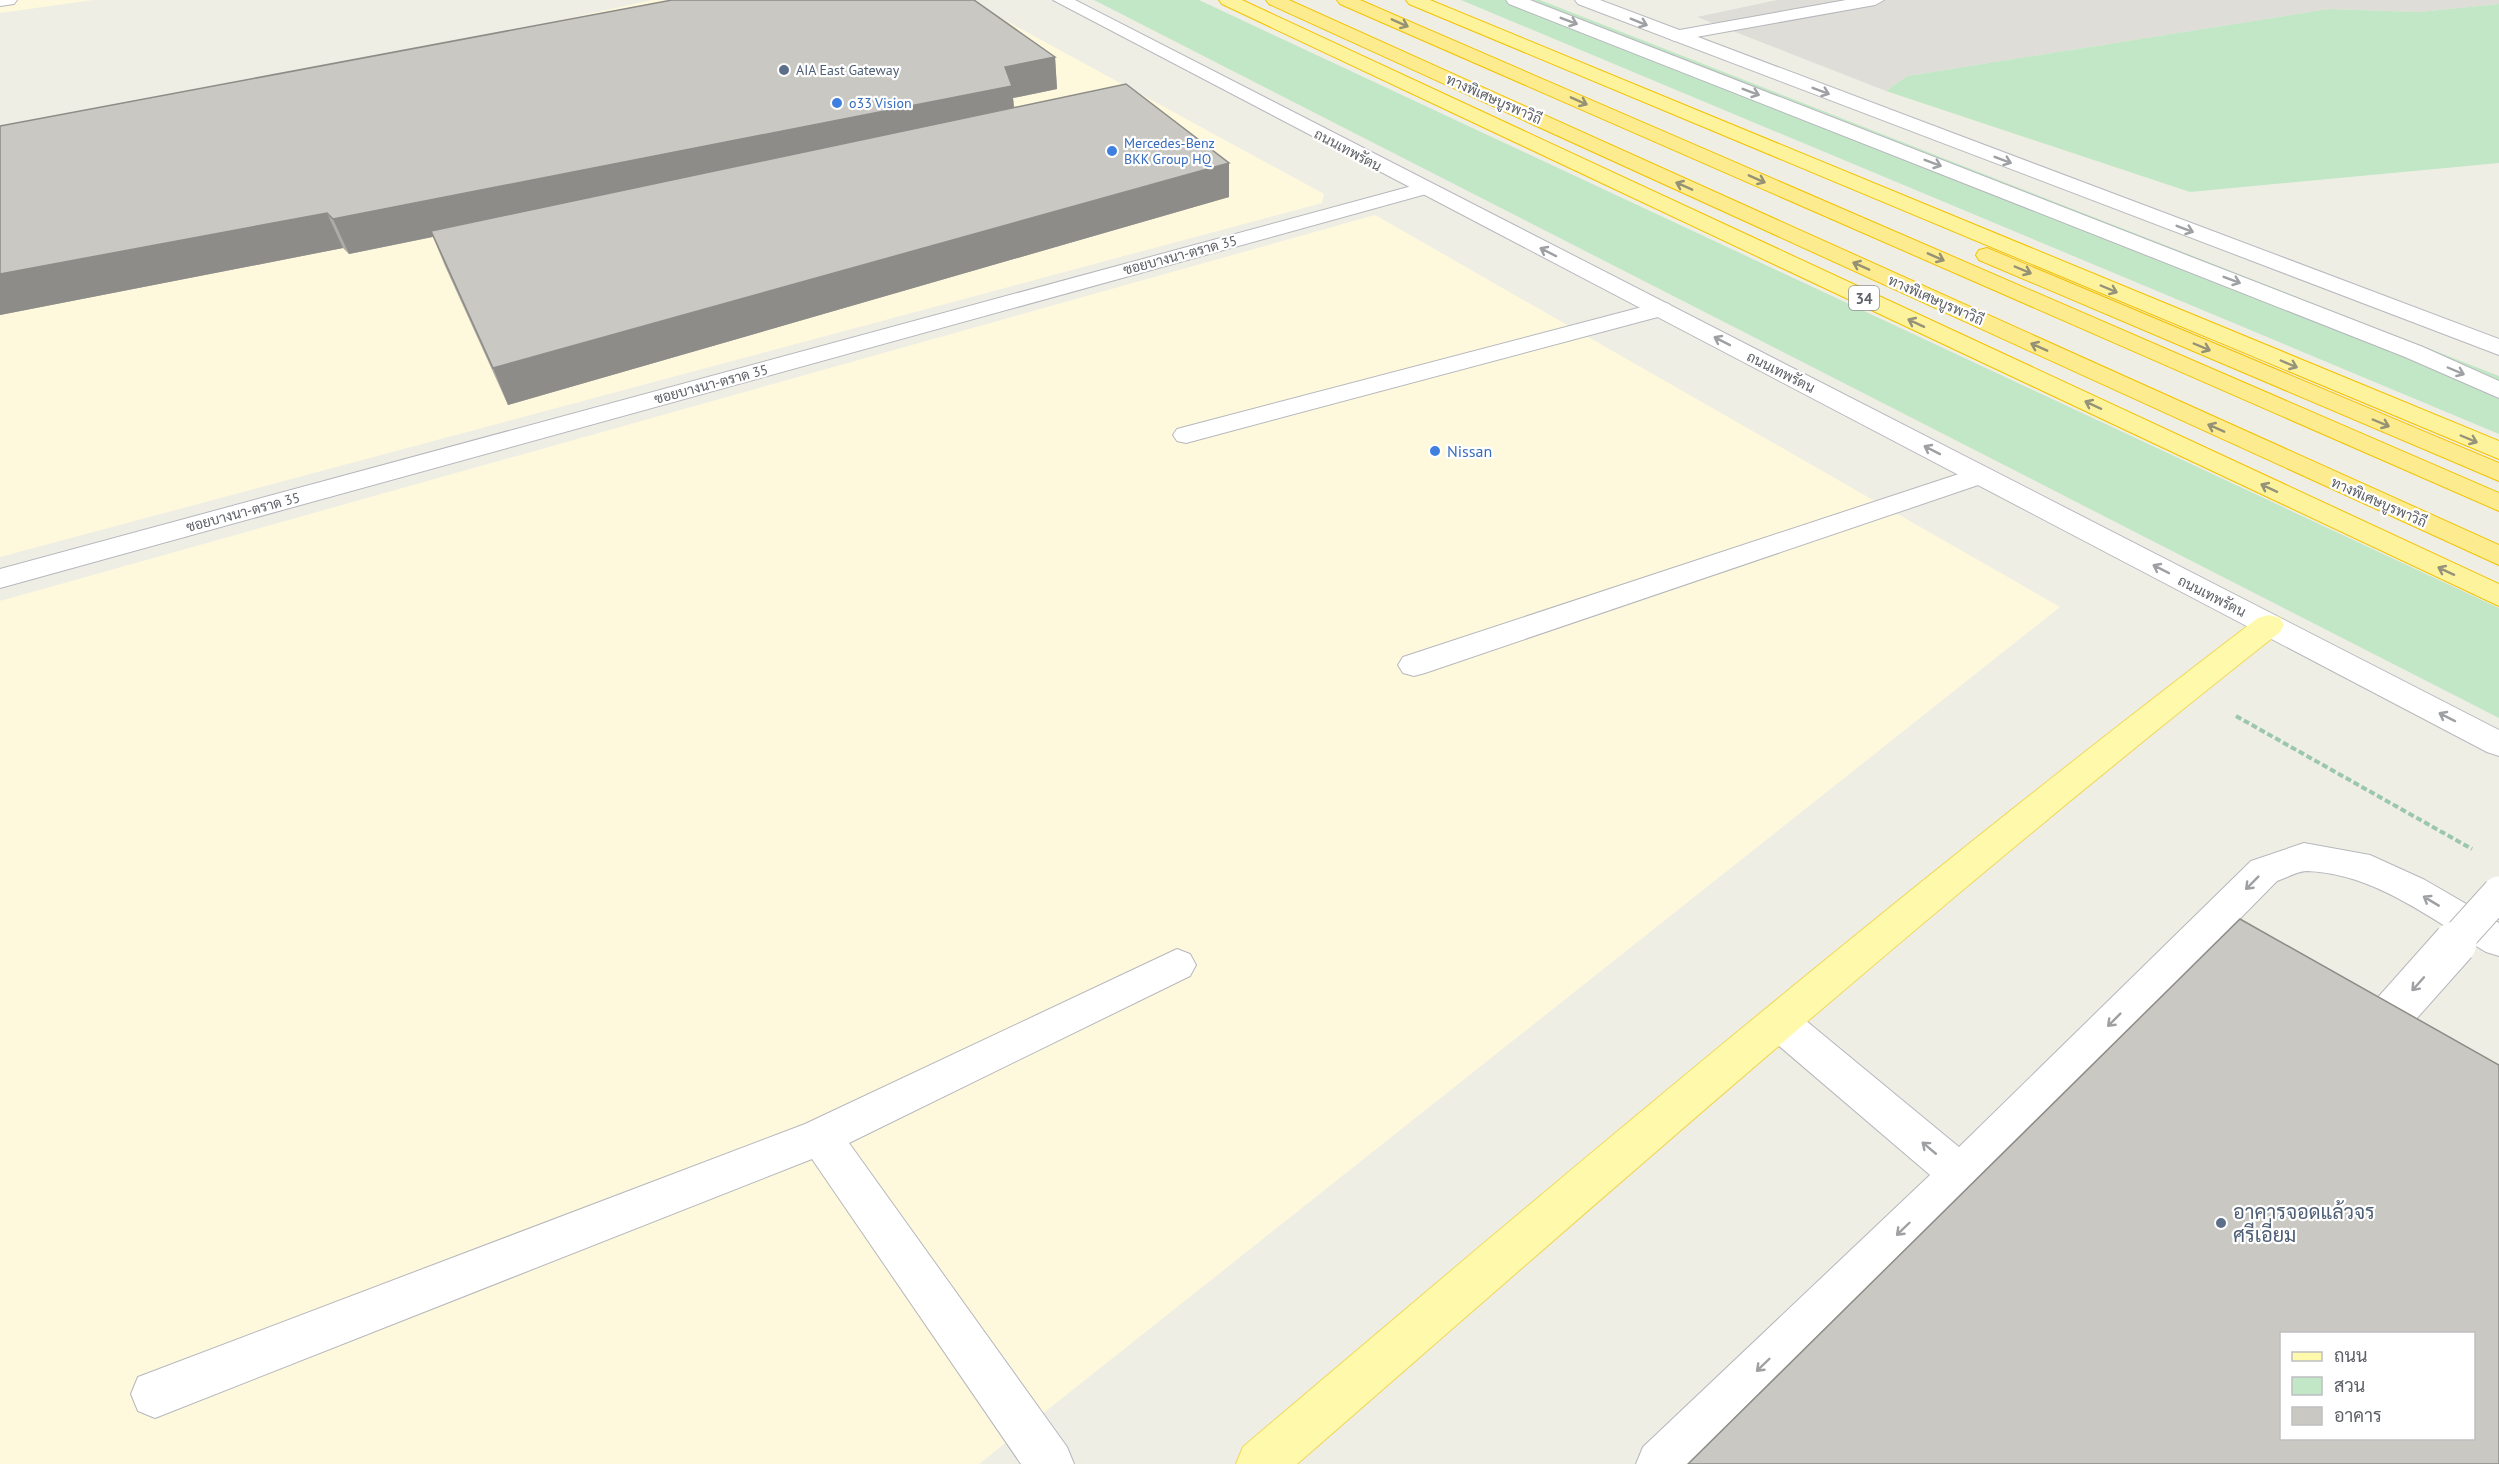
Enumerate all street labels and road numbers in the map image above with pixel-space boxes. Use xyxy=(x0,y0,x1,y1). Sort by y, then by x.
street label: ทางพิเศษบูรพาวิถี xyxy=(1443,70,1545,129)
street label: ถนนเทพรัตน xyxy=(1311,125,1385,175)
street label: ซอยบางนา-ตราด 35 xyxy=(1121,231,1239,279)
street label: ทางพิเศษบูรพาวิถี xyxy=(1885,271,1987,330)
road number: 34 xyxy=(1849,286,1879,310)
street label: ถนนเทพรัตน xyxy=(1744,347,1818,397)
street label: ซอยบางนา-ตราด 35 xyxy=(652,360,770,408)
street label: ทางพิเศษบูรพาวิถี xyxy=(2328,473,2430,532)
street label: ซอยบางนา-ตราด 35 xyxy=(184,488,302,536)
street label: ถนนเทพรัตน xyxy=(2175,571,2249,621)

